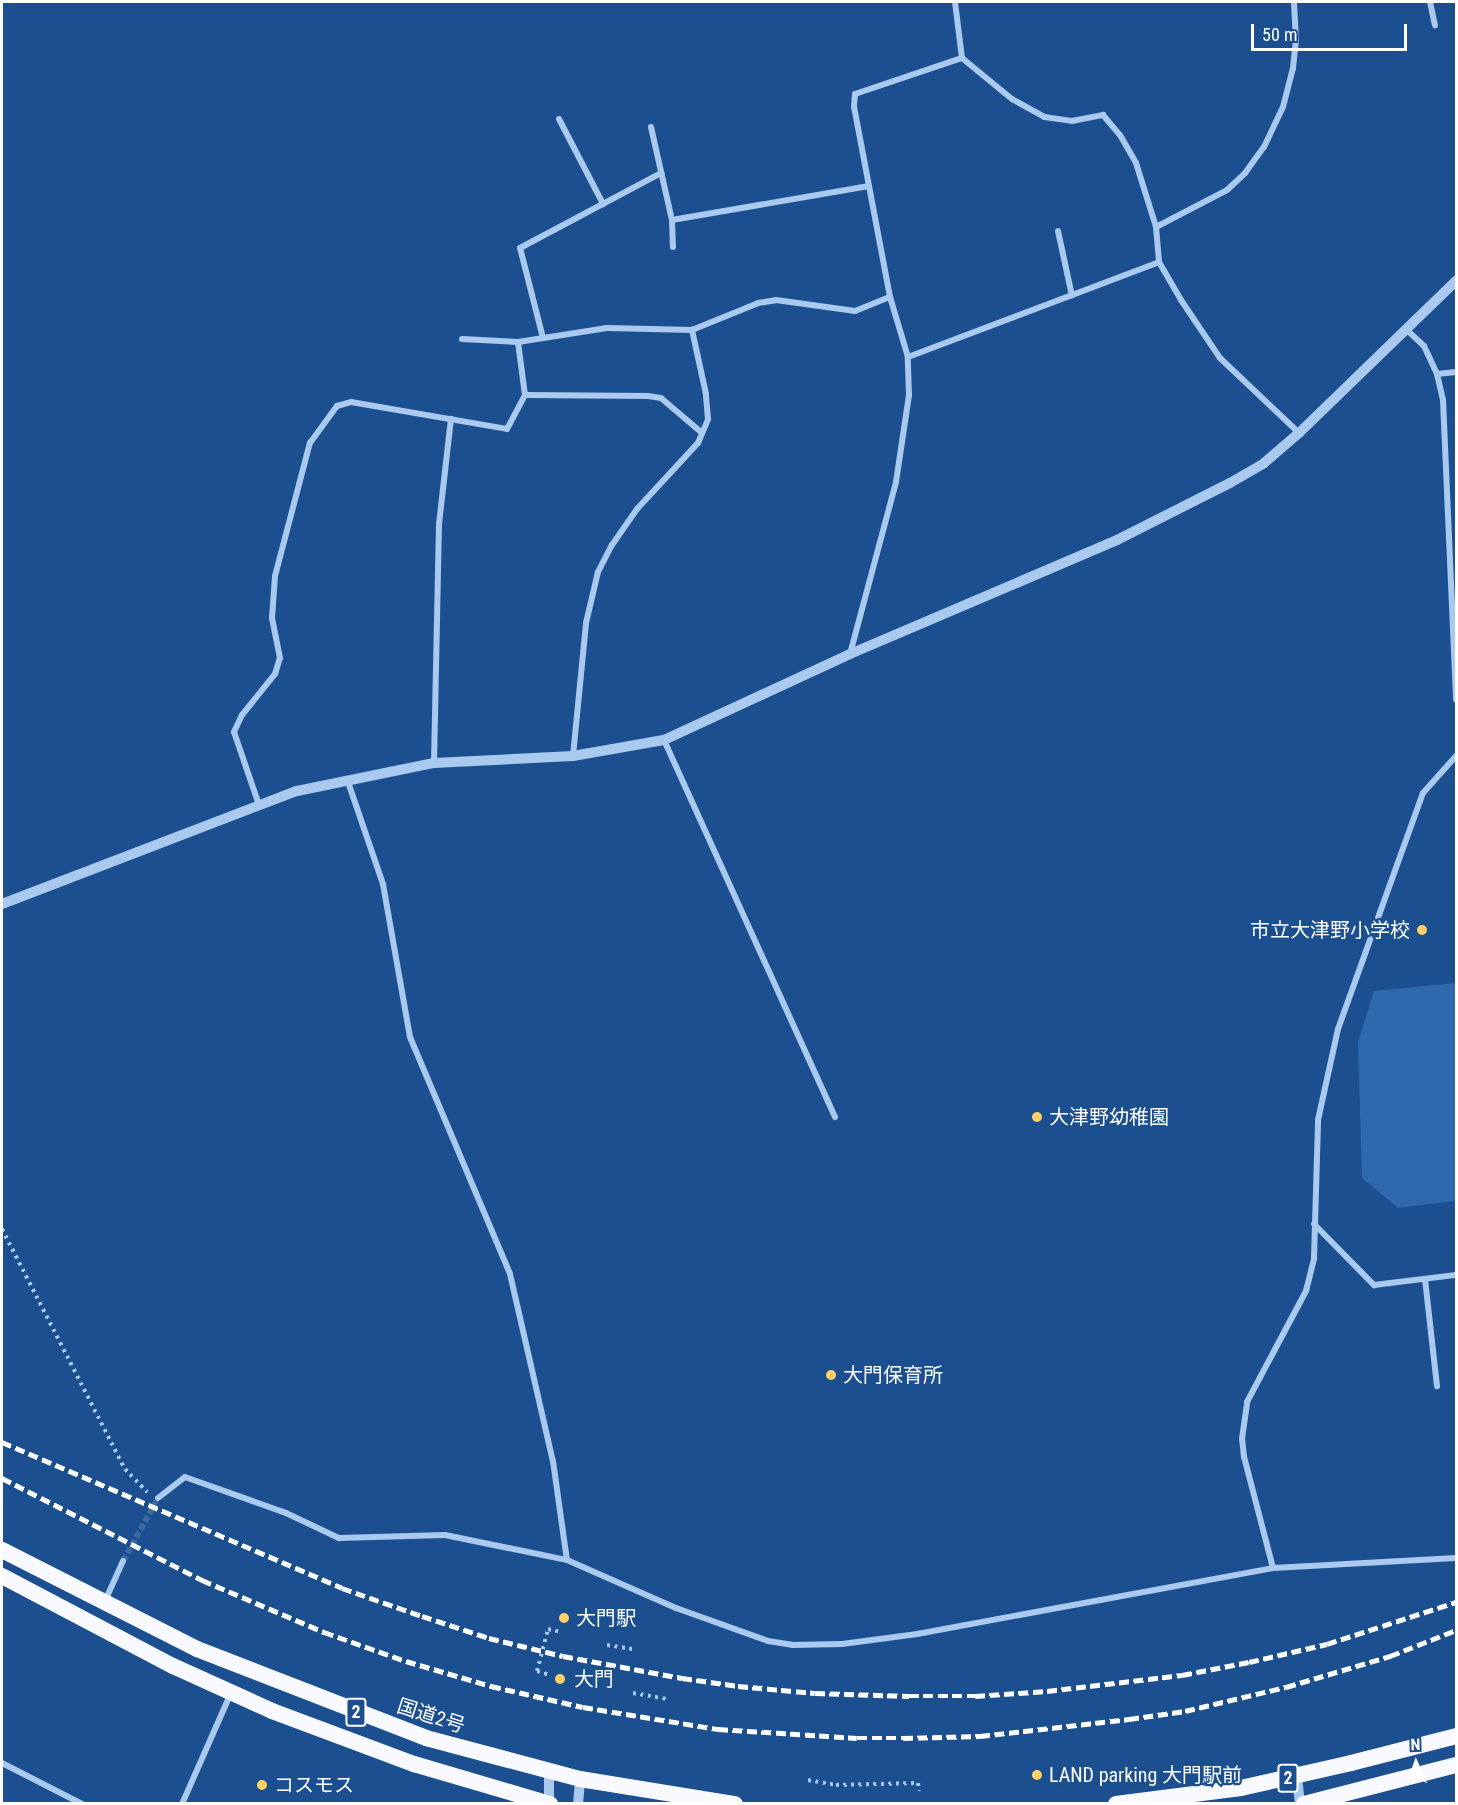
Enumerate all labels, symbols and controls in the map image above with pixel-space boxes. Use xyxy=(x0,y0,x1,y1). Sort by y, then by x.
scale bar xyxy=(1254,12,1410,50)
text: 50 m xyxy=(1262,24,1297,45)
place label: 市立大津野小学校 xyxy=(1250,918,1410,942)
marker: 市立大津野小学校 xyxy=(1415,923,1429,937)
place label: 大津野幼稚園 xyxy=(1049,1105,1169,1129)
marker: 大津野幼稚園 xyxy=(1030,1110,1044,1124)
place label: 大門保育所 xyxy=(843,1363,943,1387)
marker: 大門保育所 xyxy=(824,1368,838,1382)
place label: 大門駅 xyxy=(576,1606,636,1630)
marker: 大門駅 xyxy=(557,1611,571,1625)
place label: 大門 xyxy=(574,1667,614,1691)
marker: 大門 xyxy=(551,1670,569,1688)
street label: 国道2号 xyxy=(394,1694,468,1738)
road number: 2 xyxy=(344,1697,368,1727)
north arrow xyxy=(1386,1733,1446,1793)
text: N xyxy=(1410,1735,1421,1754)
place label: LAND parking 大門駅前 xyxy=(1049,1763,1242,1787)
road number: 2 xyxy=(1276,1763,1300,1793)
marker: LAND parking 大門駅前 xyxy=(1030,1768,1044,1782)
place label: コスモス xyxy=(274,1773,354,1797)
marker: コスモス xyxy=(255,1778,269,1792)

